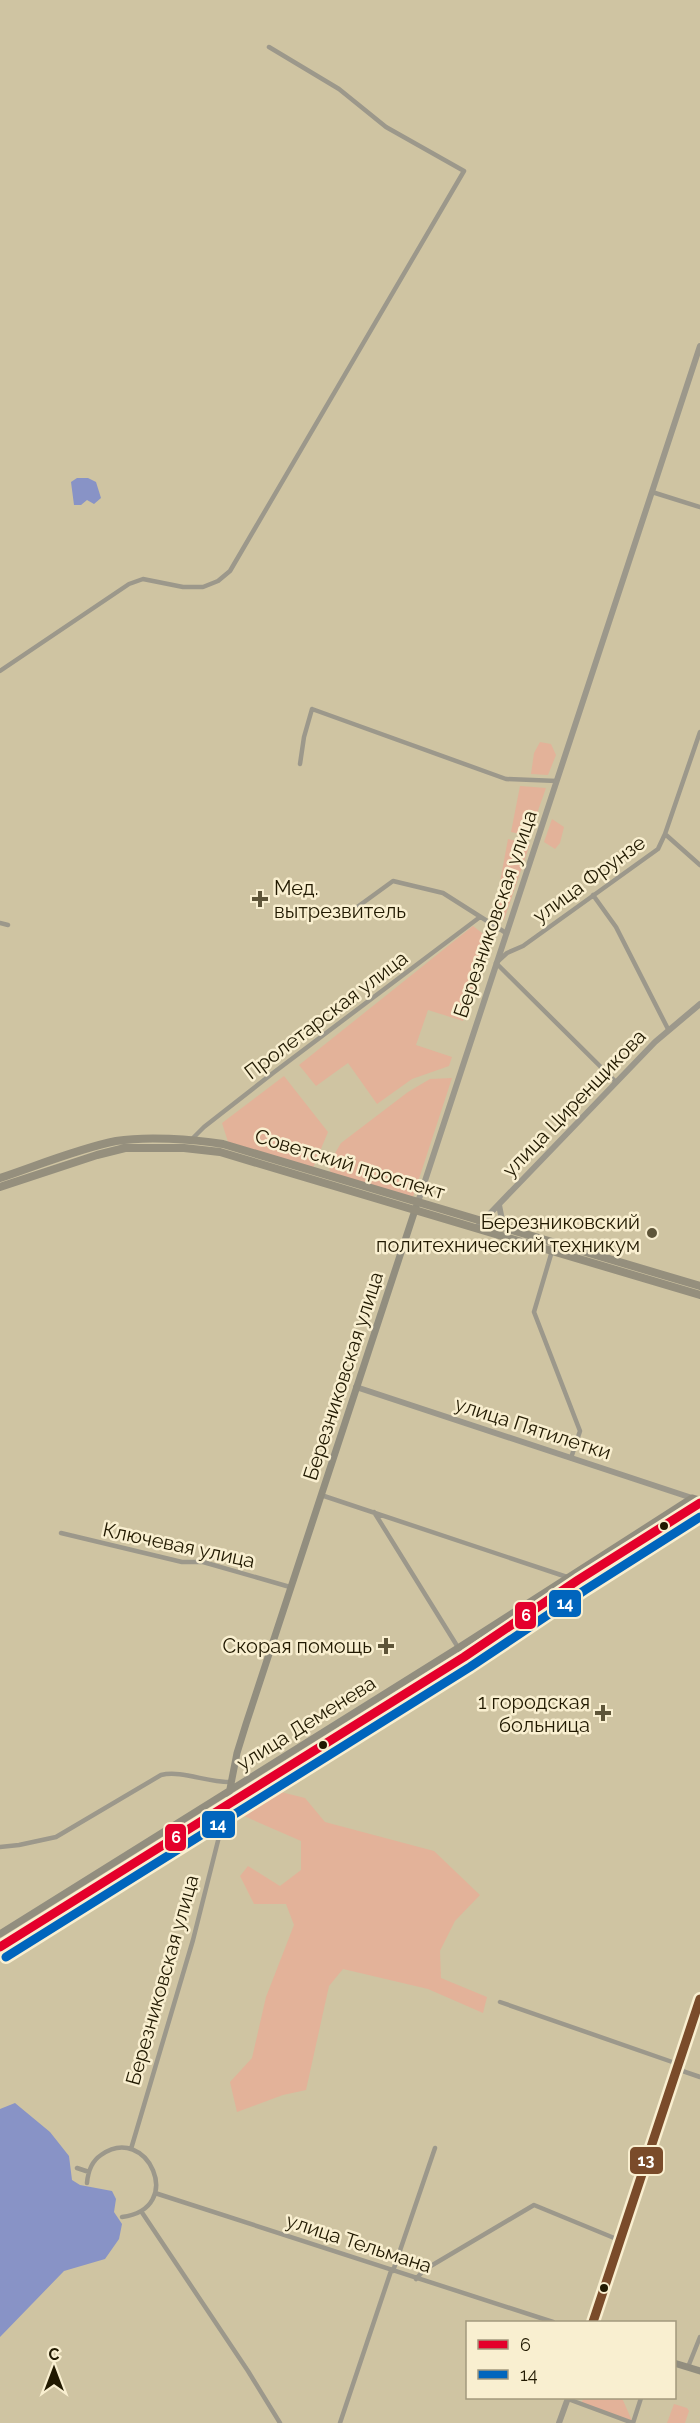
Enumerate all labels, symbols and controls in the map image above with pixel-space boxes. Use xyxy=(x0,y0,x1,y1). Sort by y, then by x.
street label: Березниковская улица xyxy=(448,807,542,1021)
street label: улица Фрунзе xyxy=(528,830,650,928)
place label: Мед. вытрезвитель xyxy=(274,876,406,923)
marker: Мед. вытрезвитель xyxy=(251,890,269,908)
street label: Пролетарская улица xyxy=(240,946,412,1084)
street label: улица Циренщикова xyxy=(497,1024,651,1182)
street label: Советский проспект xyxy=(252,1124,448,1204)
place label: Березниковский политехнический техникум xyxy=(376,1210,640,1257)
marker: Березниковский политехнический техникум xyxy=(645,1226,659,1240)
street label: Березниковская улица xyxy=(298,1269,388,1483)
street label: улица Пятилетки xyxy=(452,1391,614,1465)
street label: Ключевая улица xyxy=(101,1517,257,1573)
unlabelled marker xyxy=(658,1520,670,1532)
line badge: 14 xyxy=(548,1589,582,1618)
text: 14 xyxy=(556,1594,574,1613)
line badge: 6 xyxy=(514,1601,537,1630)
text: 6 xyxy=(521,1606,531,1625)
place label: Скорая помощь xyxy=(222,1634,372,1658)
marker: Скорая помощь xyxy=(377,1637,395,1655)
street label: улица Деменева xyxy=(232,1671,380,1775)
place label: 1 городская больница xyxy=(478,1690,590,1737)
marker: 1 городская больница xyxy=(594,1704,612,1722)
unlabelled marker xyxy=(317,1739,329,1751)
line badge: 14 xyxy=(201,1810,236,1839)
text: 14 xyxy=(209,1815,227,1834)
line badge: 6 xyxy=(164,1823,187,1852)
text: 6 xyxy=(171,1828,181,1847)
street label: Березниковская улица xyxy=(120,1872,204,2088)
line badge: 13 xyxy=(629,2146,664,2175)
text: 13 xyxy=(638,2151,654,2170)
street label: улица Тельмана xyxy=(283,2208,435,2278)
unlabelled marker xyxy=(598,2282,610,2294)
legend xyxy=(466,2321,676,2399)
text: 6 xyxy=(520,2334,531,2355)
north arrow xyxy=(24,2339,84,2399)
text: С xyxy=(49,2345,60,2364)
text: 14 xyxy=(520,2364,538,2385)

